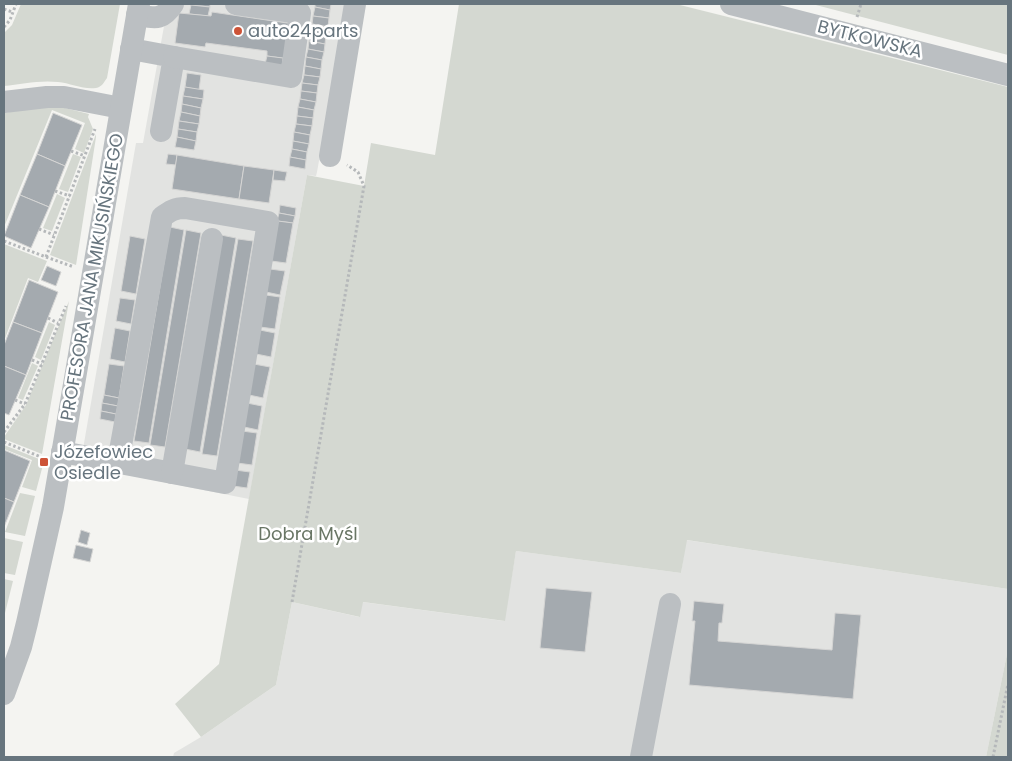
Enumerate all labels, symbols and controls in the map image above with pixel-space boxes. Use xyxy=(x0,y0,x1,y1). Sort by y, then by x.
street label: BYTKOWSKA xyxy=(815,13,925,64)
place label: auto24parts xyxy=(248,18,358,43)
marker: auto24parts xyxy=(232,25,244,37)
street label: PROFESORA JANA MIKUSIŃSKIEGO xyxy=(54,131,129,423)
place label: Józefowiec Osiedle xyxy=(54,439,153,485)
marker: Józefowiec Osiedle xyxy=(38,456,50,468)
park label: Dobra Myśl xyxy=(258,521,358,546)

